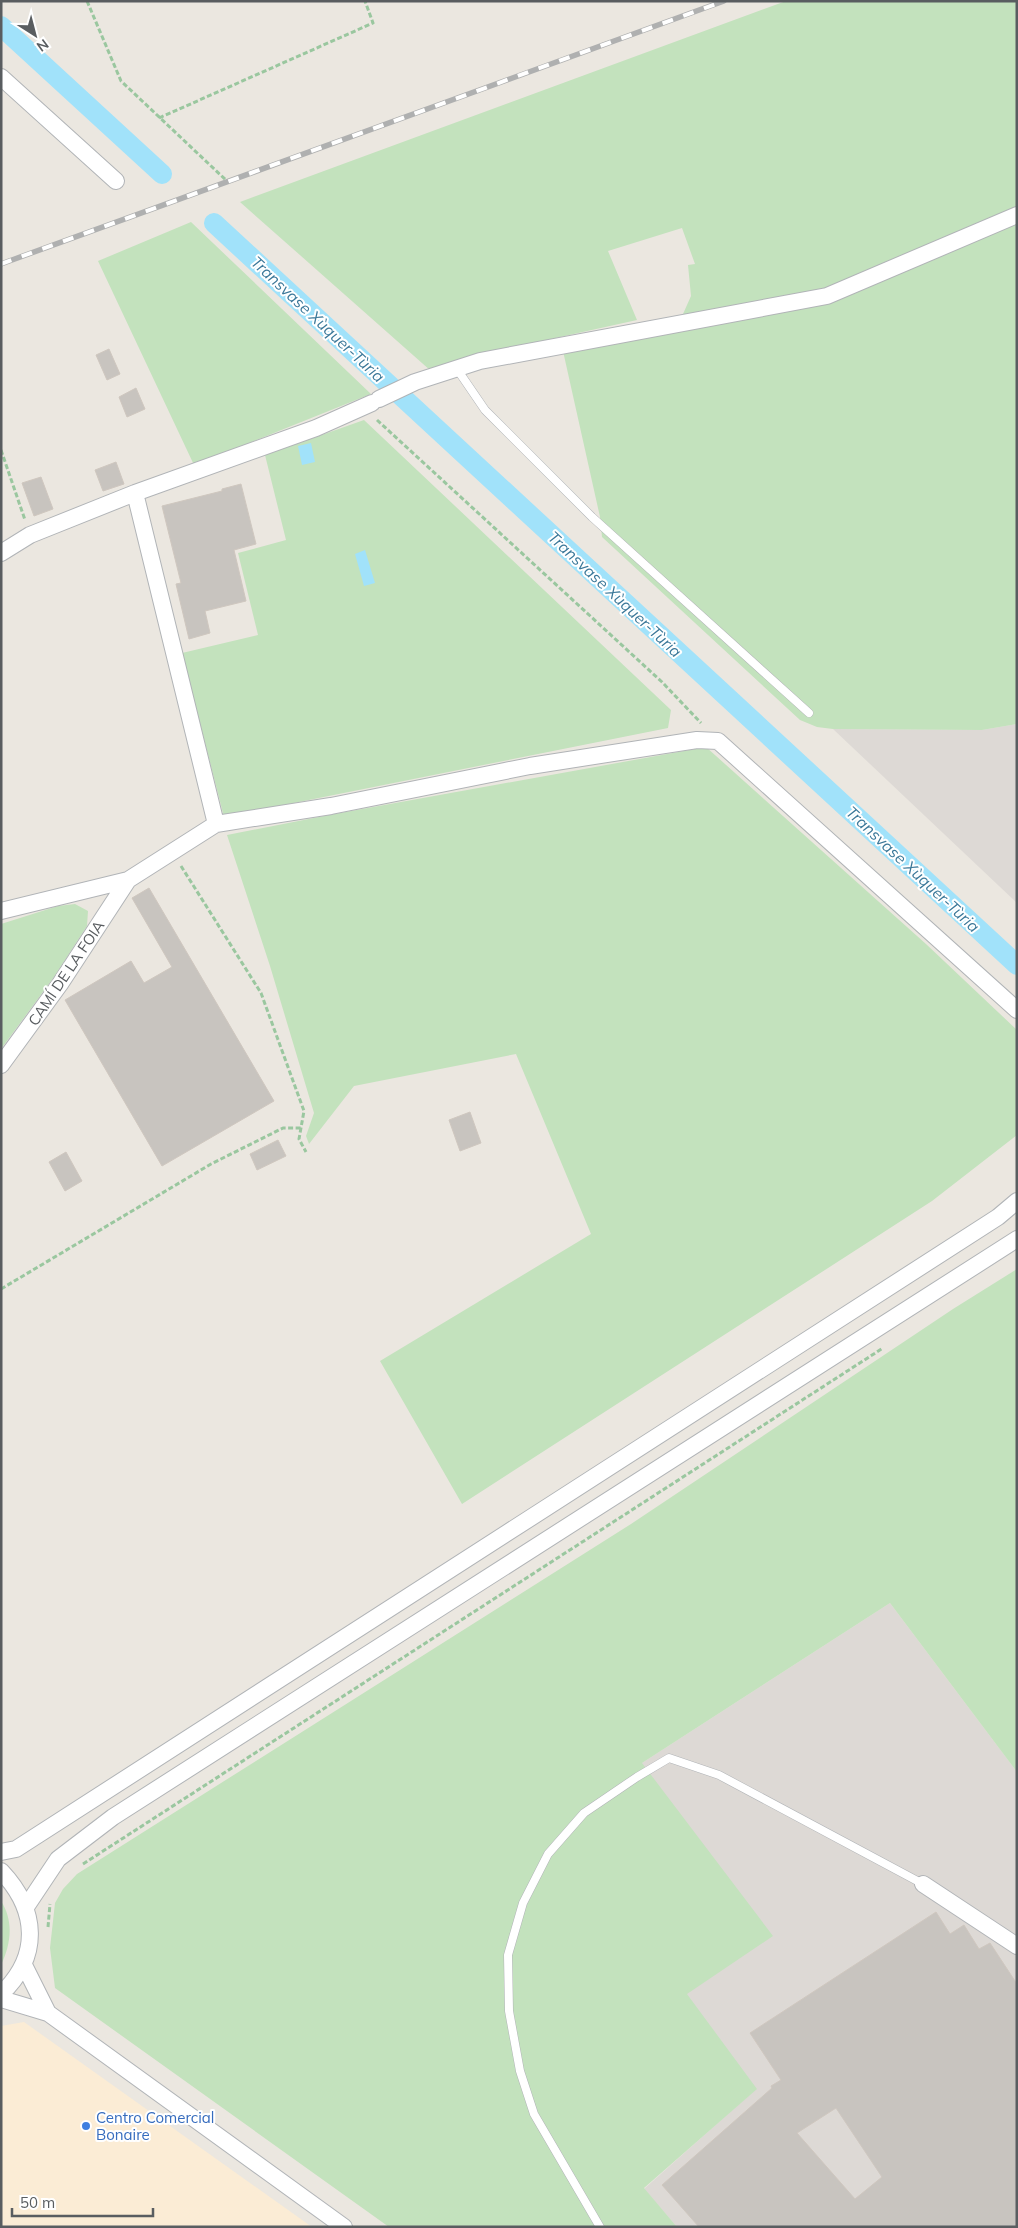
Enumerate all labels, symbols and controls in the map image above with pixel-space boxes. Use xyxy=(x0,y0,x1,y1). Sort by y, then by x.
north arrow xyxy=(10,10,60,60)
text: N xyxy=(33,35,52,56)
water label: Transvase Xùquer-Tùria xyxy=(247,252,389,386)
water label: Transvase Xùquer-Tùria xyxy=(544,527,686,661)
water label: Transvase Xùquer-Tùria xyxy=(842,802,984,936)
street label: CAMÍ DE LA FOIA xyxy=(24,917,108,1029)
place label: Centro Comercial Bonaire xyxy=(96,2108,214,2144)
marker: Centro Comercial Bonaire xyxy=(80,2120,92,2132)
scale bar xyxy=(12,2186,154,2218)
text: 50 m xyxy=(20,2193,55,2212)

